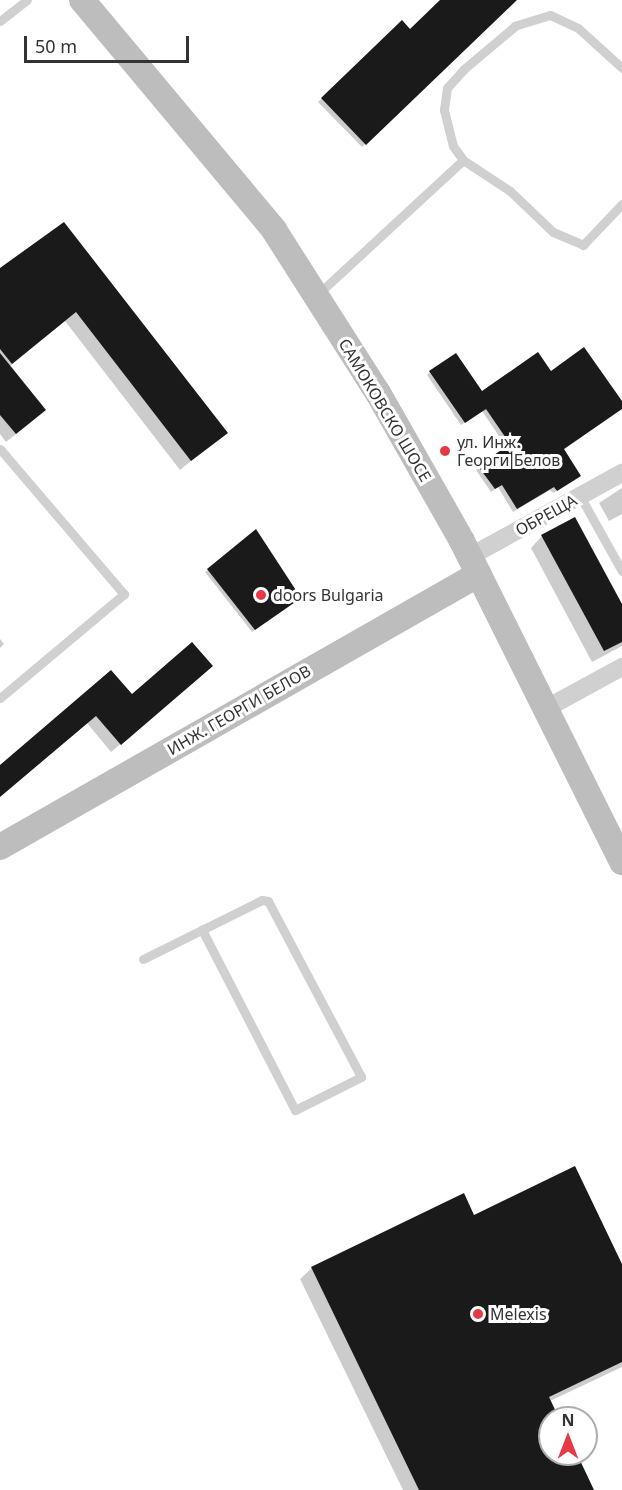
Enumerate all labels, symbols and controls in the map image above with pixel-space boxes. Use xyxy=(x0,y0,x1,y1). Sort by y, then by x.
scale bar xyxy=(27,24,192,62)
text: 50 m xyxy=(35,34,77,58)
street label: САМОКОВСКО ШОСЕ xyxy=(335,335,435,485)
place label: ул. Инж. Георги Белов xyxy=(457,432,560,470)
marker: ул. Инж. Георги Белов xyxy=(438,444,452,458)
street label: ОБРЕЩА xyxy=(512,490,580,540)
place label: doors Bulgaria xyxy=(273,585,384,605)
marker: doors Bulgaria xyxy=(254,588,268,602)
street label: ИНЖ. ГЕОРГИ БЕЛОВ xyxy=(164,661,314,759)
place label: Мelexis xyxy=(490,1304,547,1324)
marker: Мelexis xyxy=(471,1307,485,1321)
north arrow xyxy=(538,1406,598,1466)
text: N xyxy=(561,1409,575,1431)

